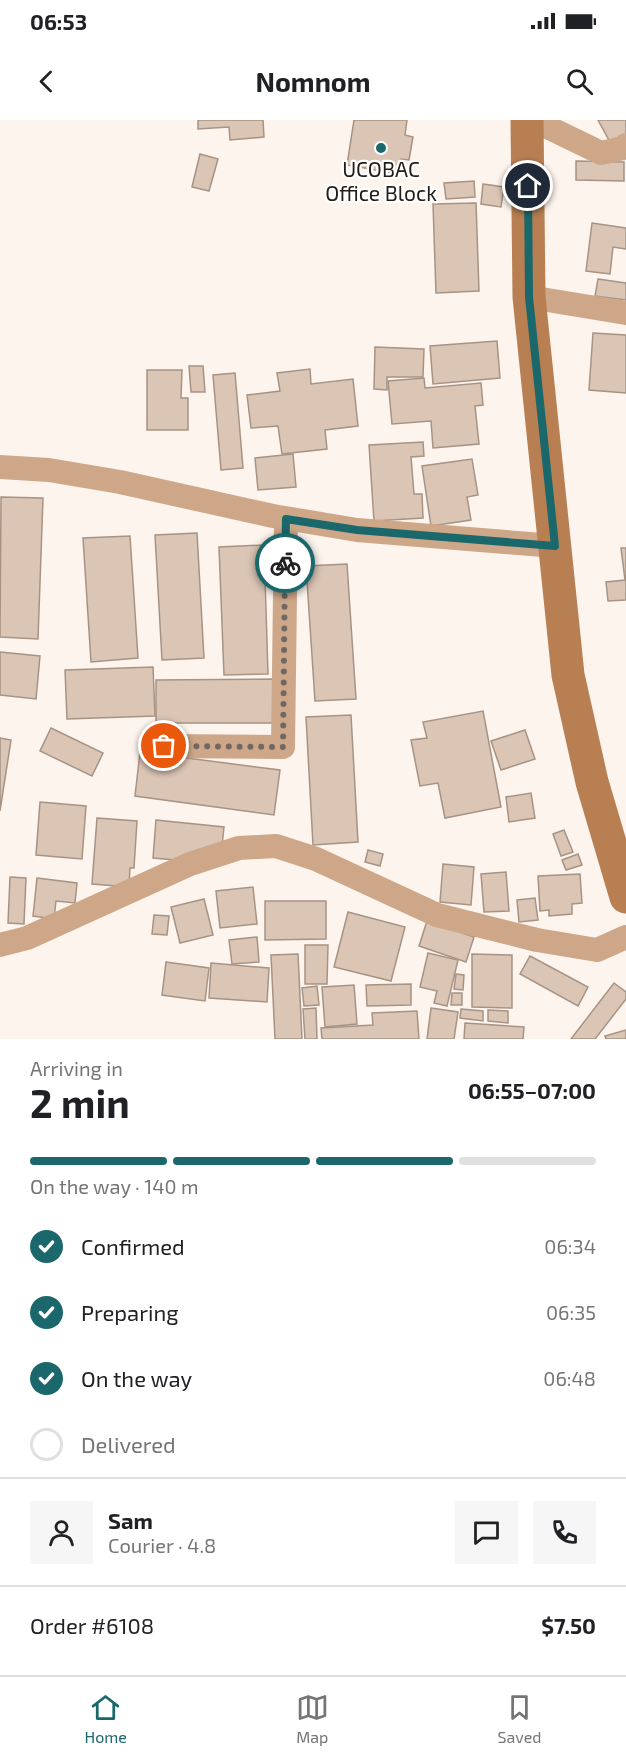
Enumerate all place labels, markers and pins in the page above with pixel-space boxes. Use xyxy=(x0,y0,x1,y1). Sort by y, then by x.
marker: UCOBAC Office Block xyxy=(374,141,388,155)
place label: UCOBAC Office Block xyxy=(325,156,437,205)
pin xyxy=(502,160,553,211)
pin xyxy=(138,720,189,771)

